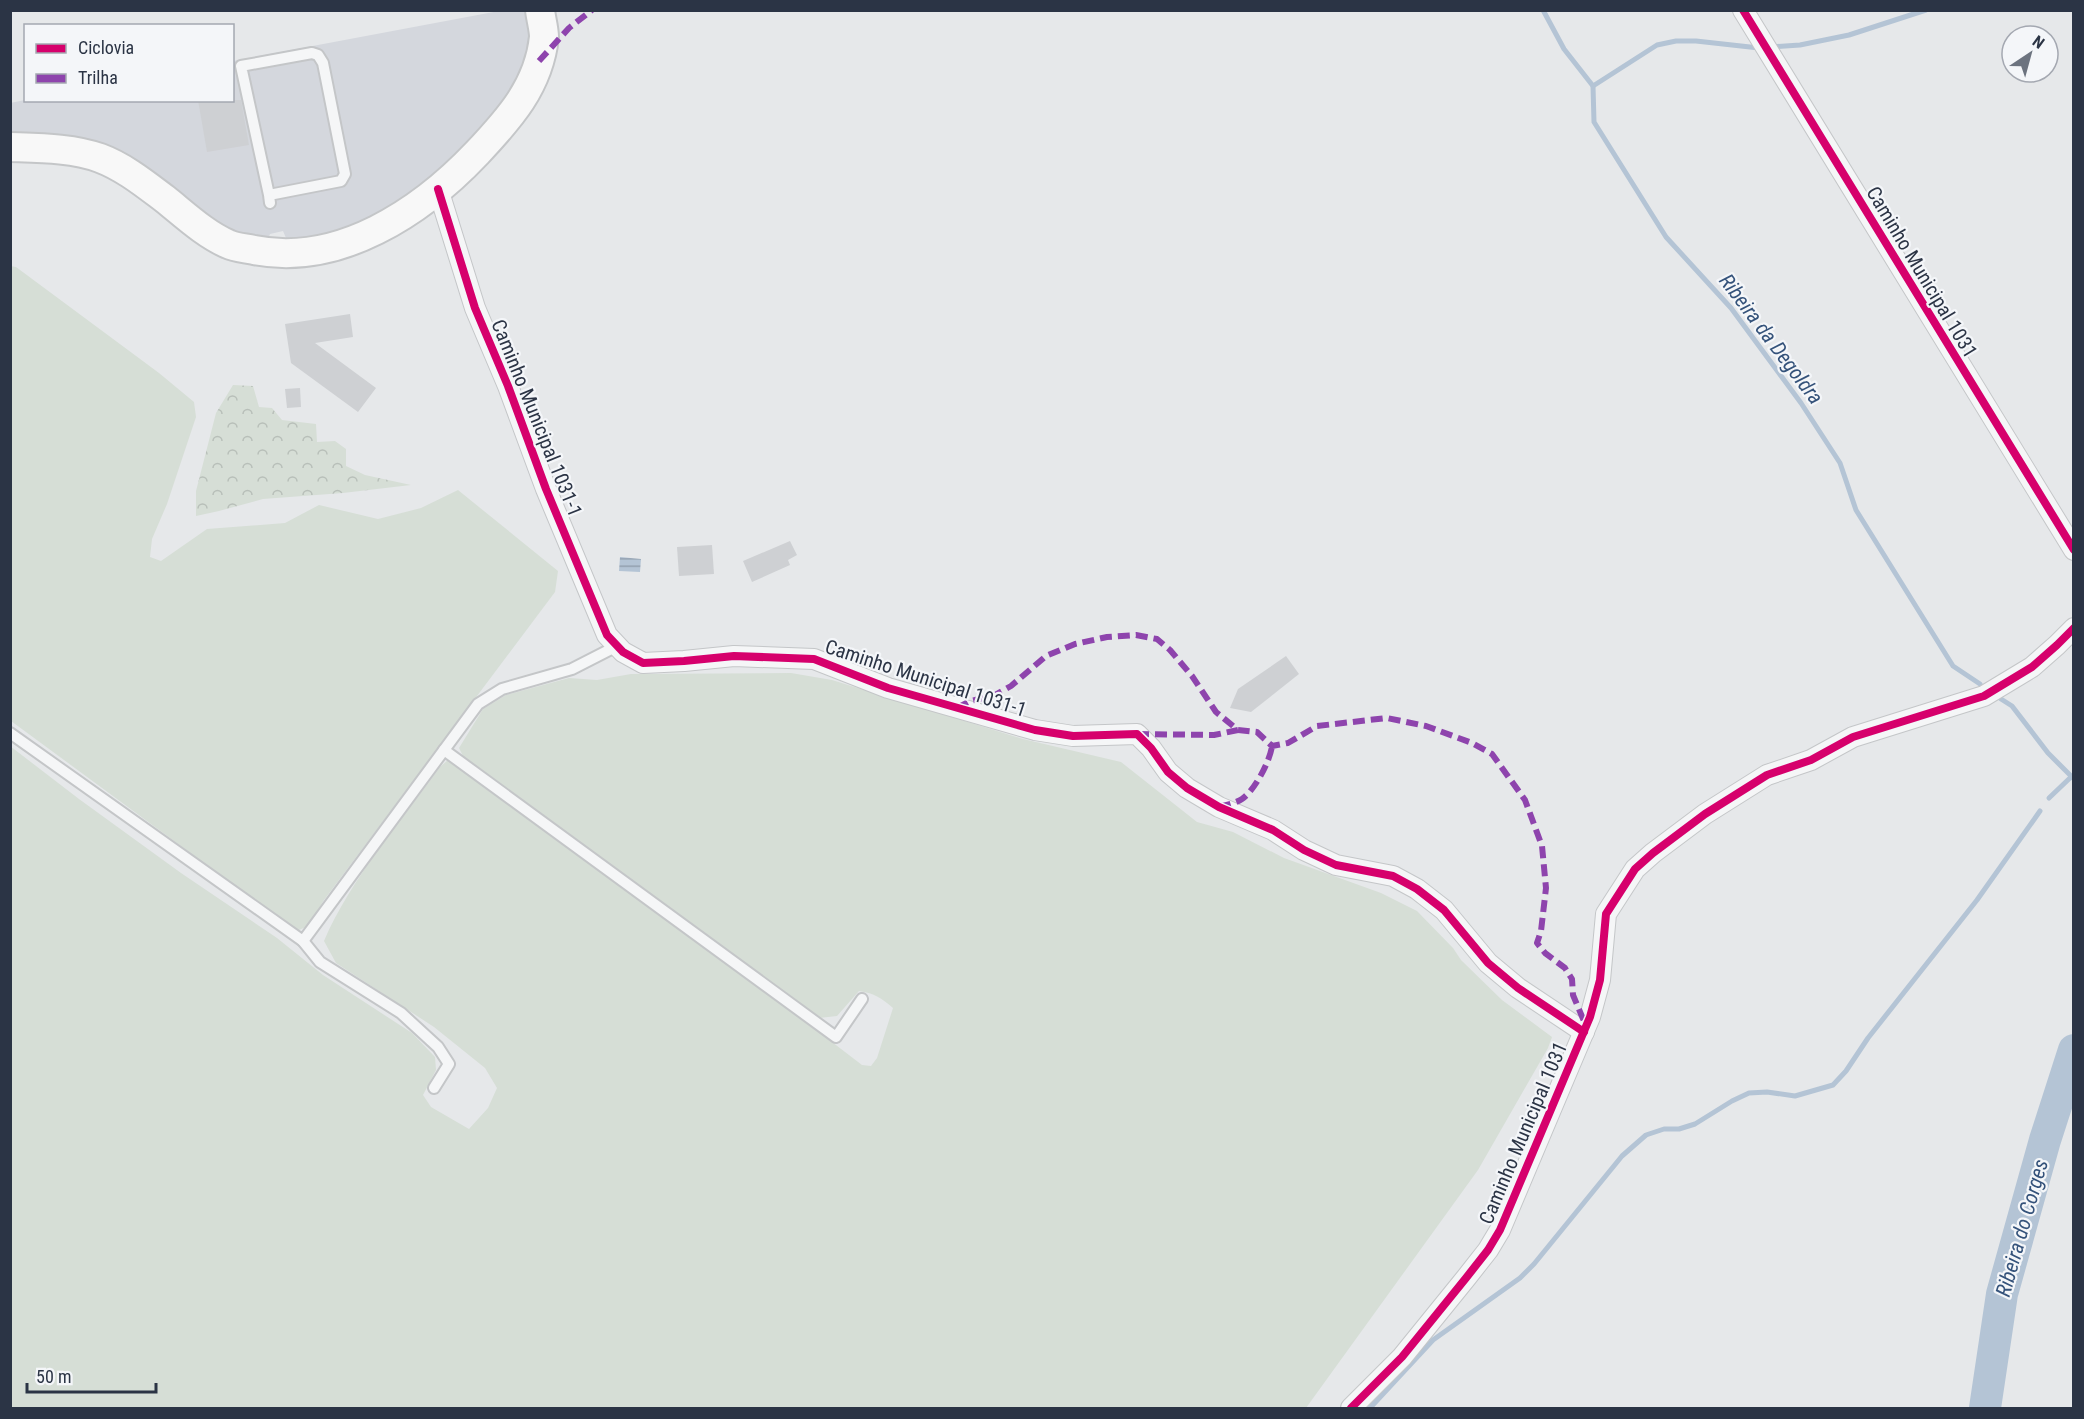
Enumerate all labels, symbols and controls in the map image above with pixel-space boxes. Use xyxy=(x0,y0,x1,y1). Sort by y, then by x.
legend xyxy=(24,24,234,102)
north arrow xyxy=(2000,24,2060,84)
text: N xyxy=(2029,32,2048,53)
text: Ciclovia xyxy=(78,37,134,58)
text: Trilha xyxy=(78,67,118,88)
street label: Caminho Municipal 1031 xyxy=(1861,182,1983,362)
water label: Ribeira da Degoldra xyxy=(1714,269,1828,409)
street label: Caminho Municipal 1031-1 xyxy=(486,316,588,520)
street label: Caminho Municipal 1031-1 xyxy=(822,634,1030,722)
street label: Caminho Municipal 1031 xyxy=(1474,1038,1572,1228)
water label: Ribeira do Corges xyxy=(1991,1157,2053,1299)
scale bar xyxy=(27,1356,156,1394)
text: 50 m xyxy=(36,1366,71,1387)

